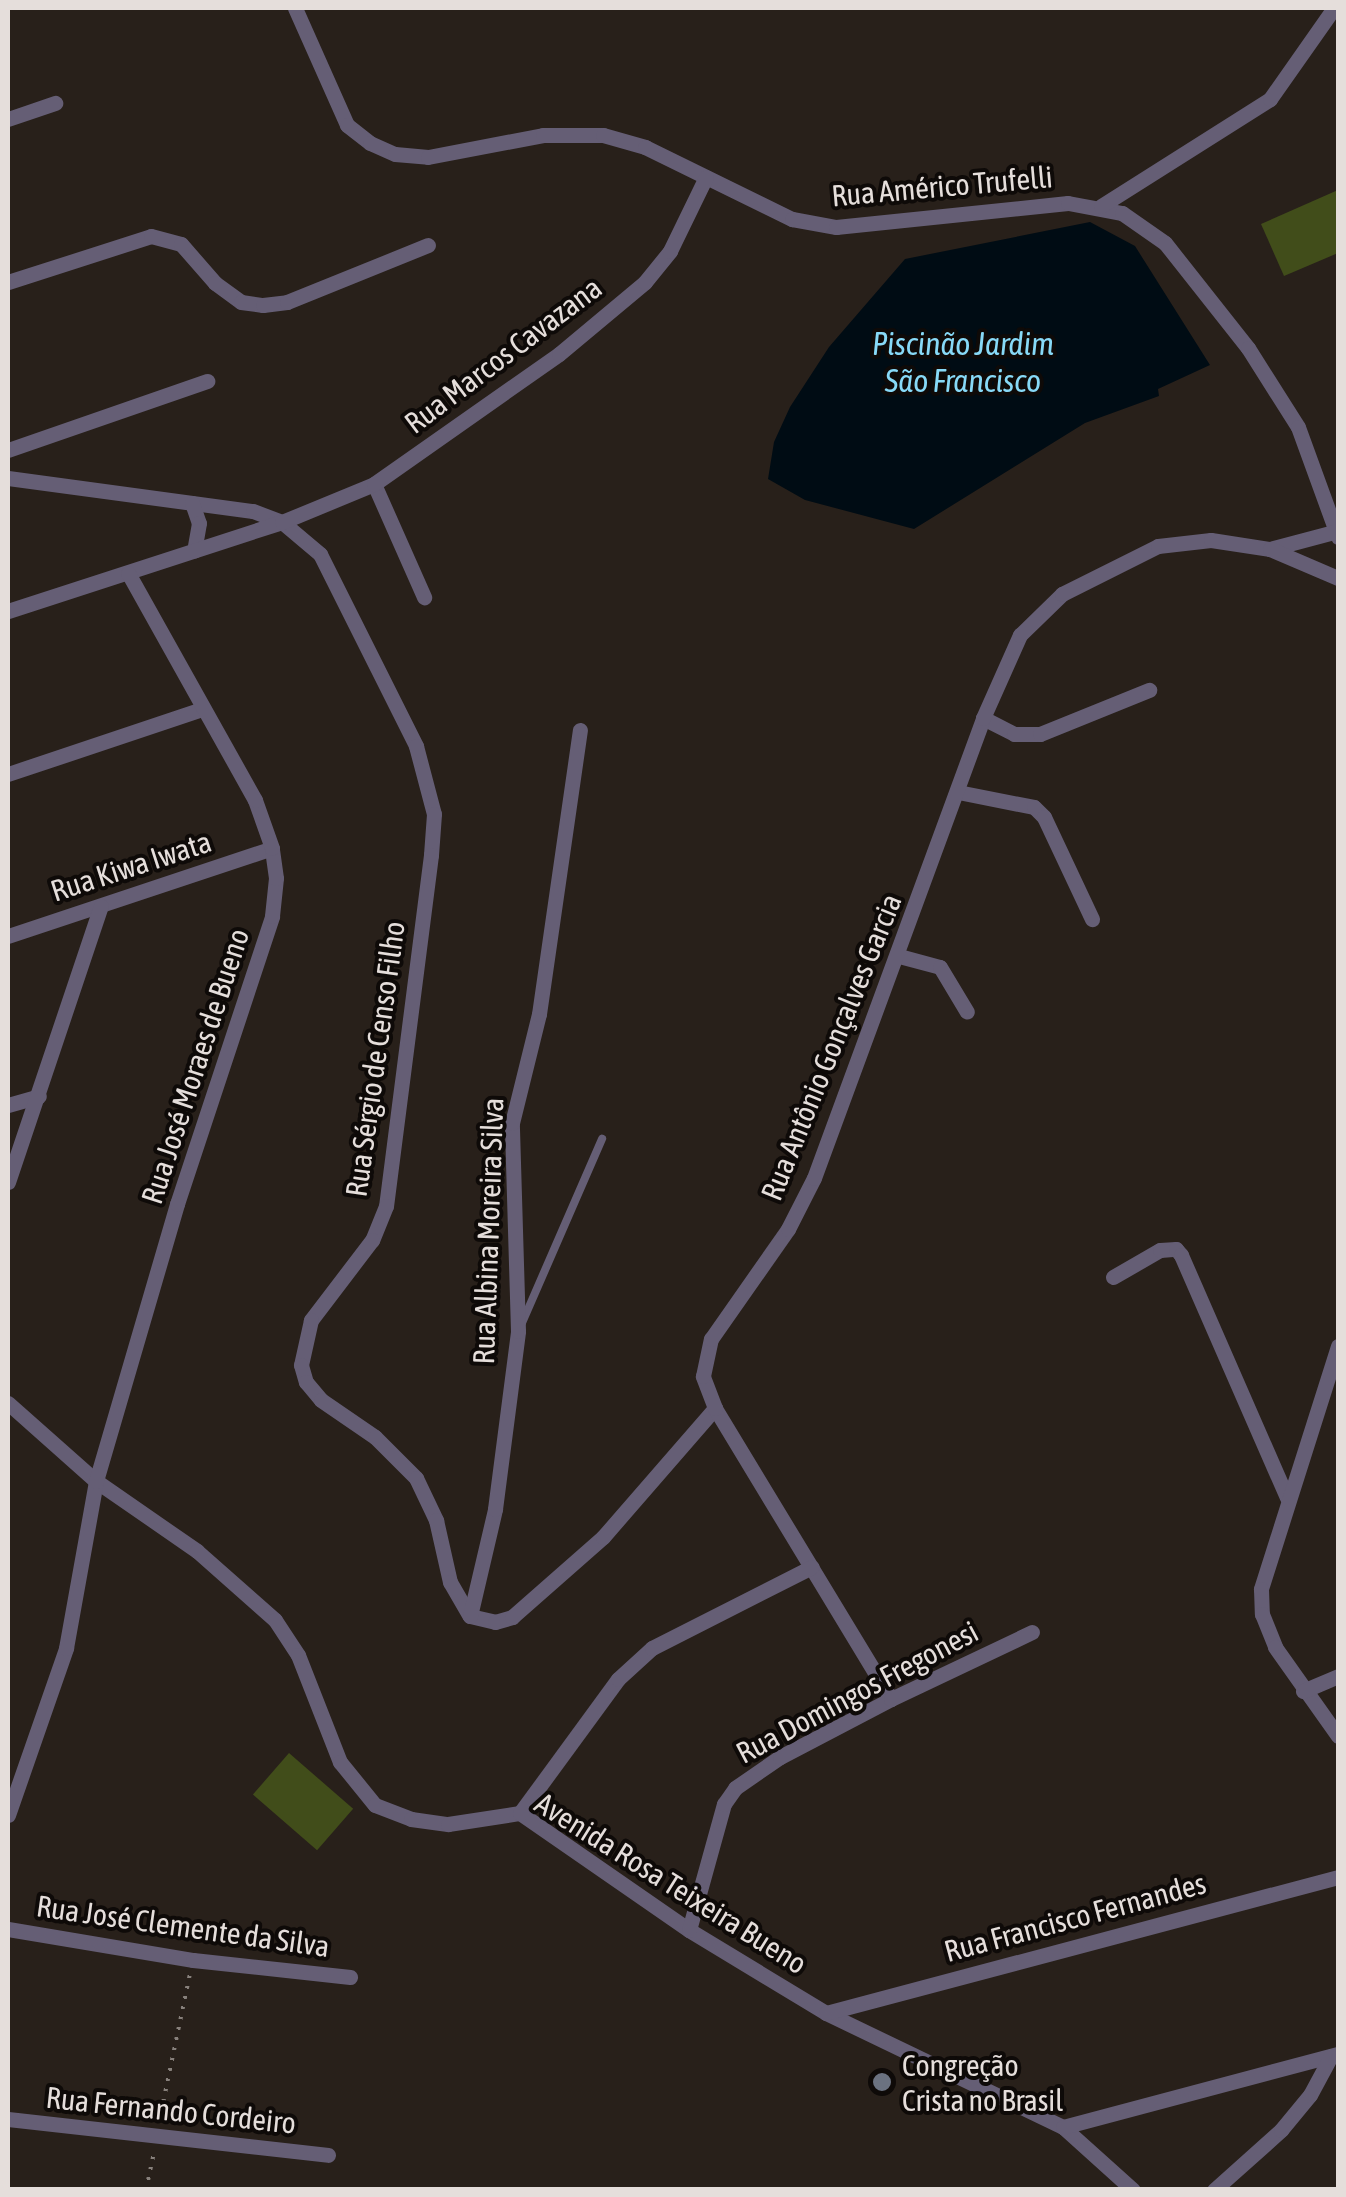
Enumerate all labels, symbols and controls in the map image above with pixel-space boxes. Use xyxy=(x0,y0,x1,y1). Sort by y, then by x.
street label: Rua Américo Trufelli xyxy=(830,158,1054,214)
street label: Rua Marcos Cavazana xyxy=(398,269,608,441)
water label: Piscinão Jardim São Francisco xyxy=(872,326,1054,401)
street label: Rua Kiwa Iwata xyxy=(46,823,216,909)
street label: Rua Antônio Gonçalves Garcia xyxy=(753,889,909,1205)
street label: Rua Sérgio de Censo Filho xyxy=(338,919,412,1199)
street label: Rua José Moraes de Bueno xyxy=(134,924,256,1208)
street label: Rua Albina Moreira Silva xyxy=(465,1097,511,1365)
street label: Rua Domingos Fregonesi xyxy=(730,1613,984,1771)
street label: Avenida Rosa Teixeira Bueno xyxy=(529,1785,813,1981)
street label: Rua Francisco Fernandes xyxy=(940,1865,1210,1969)
street label: Rua José Clemente da Silva xyxy=(34,1888,332,1964)
place label: Congreção Crista no Brasil xyxy=(902,2047,1063,2118)
marker: Congreção Crista no Brasil xyxy=(871,2071,893,2093)
street label: Rua Fernando Cordeiro xyxy=(44,2079,298,2141)

